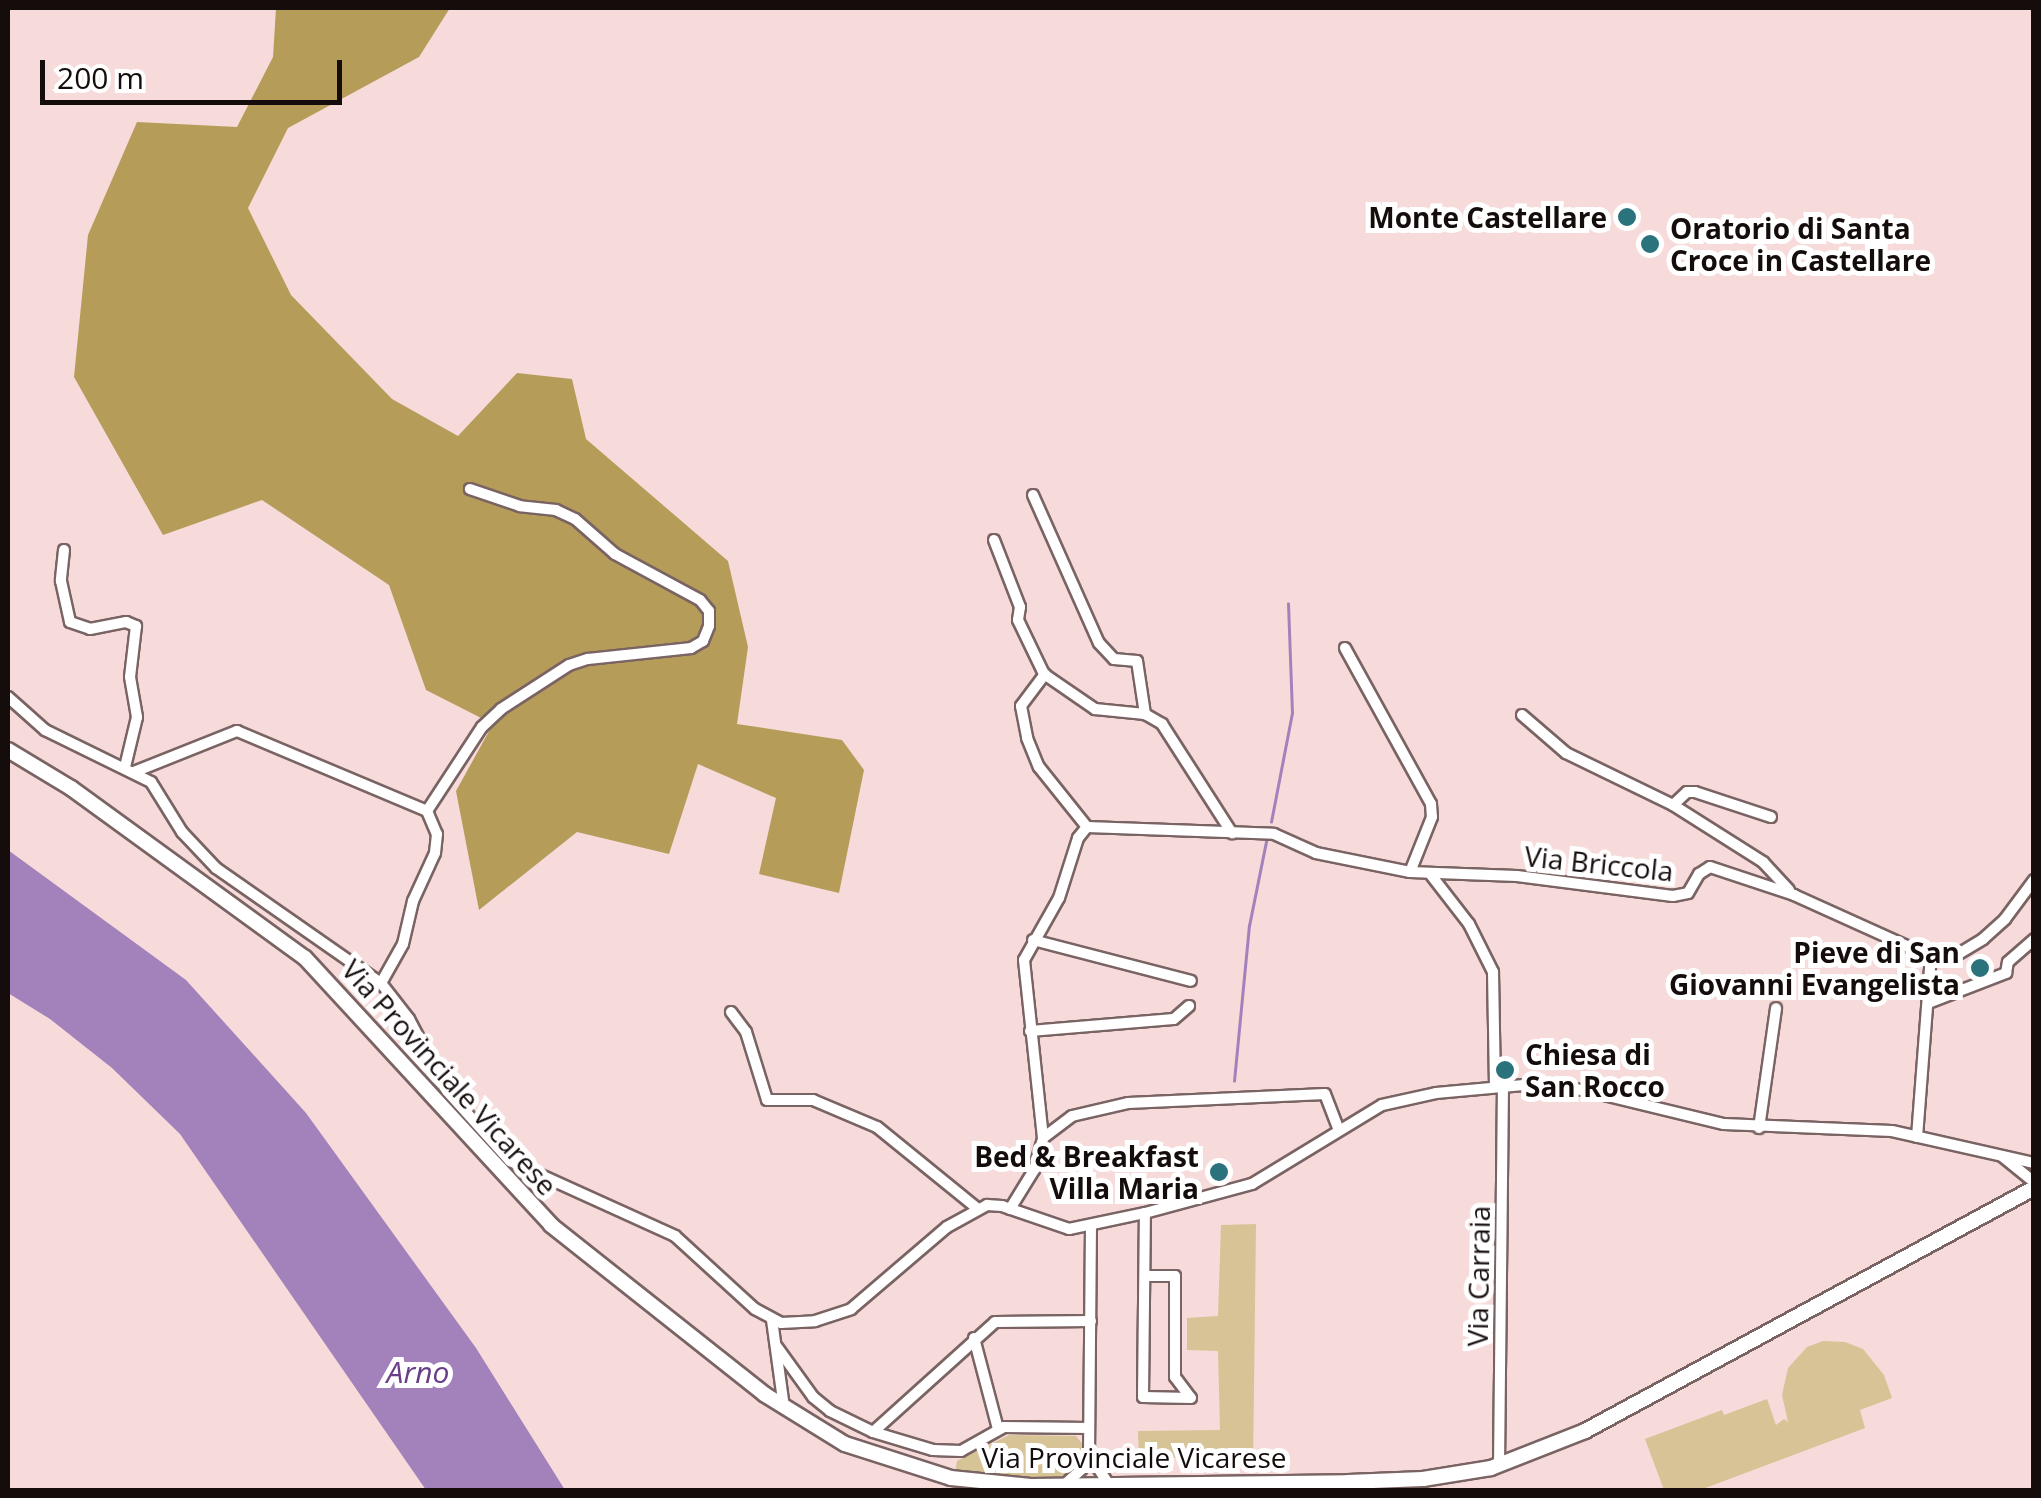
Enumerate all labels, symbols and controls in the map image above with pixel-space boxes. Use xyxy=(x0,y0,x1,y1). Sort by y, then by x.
scale bar xyxy=(45,40,348,102)
text: 200 m xyxy=(57,57,144,98)
place label: Monte Castellare xyxy=(1368,200,1607,234)
marker: Monte Castellare xyxy=(1616,206,1638,228)
place label: Oratorio di Santa Croce in Castellare xyxy=(1670,211,1931,277)
marker: Oratorio di Santa Croce in Castellare xyxy=(1639,233,1661,255)
street label: Via Briccola xyxy=(1523,838,1675,888)
place label: Pieve di San Giovanni Evangelista xyxy=(1669,935,1960,1001)
street label: Via Provinciale Vicarese xyxy=(335,952,565,1202)
marker: Pieve di San Giovanni Evangelista xyxy=(1969,957,1991,979)
place label: Chiesa di San Rocco xyxy=(1525,1037,1665,1103)
marker: Chiesa di San Rocco xyxy=(1494,1059,1516,1081)
place label: Bed & Breakfast Villa Maria xyxy=(974,1139,1199,1205)
marker: Bed & Breakfast Villa Maria xyxy=(1208,1161,1230,1183)
street label: Via Carraia xyxy=(1460,1205,1496,1347)
water label: Arno xyxy=(387,1354,449,1390)
street label: Via Provinciale Vicarese xyxy=(981,1440,1287,1474)

